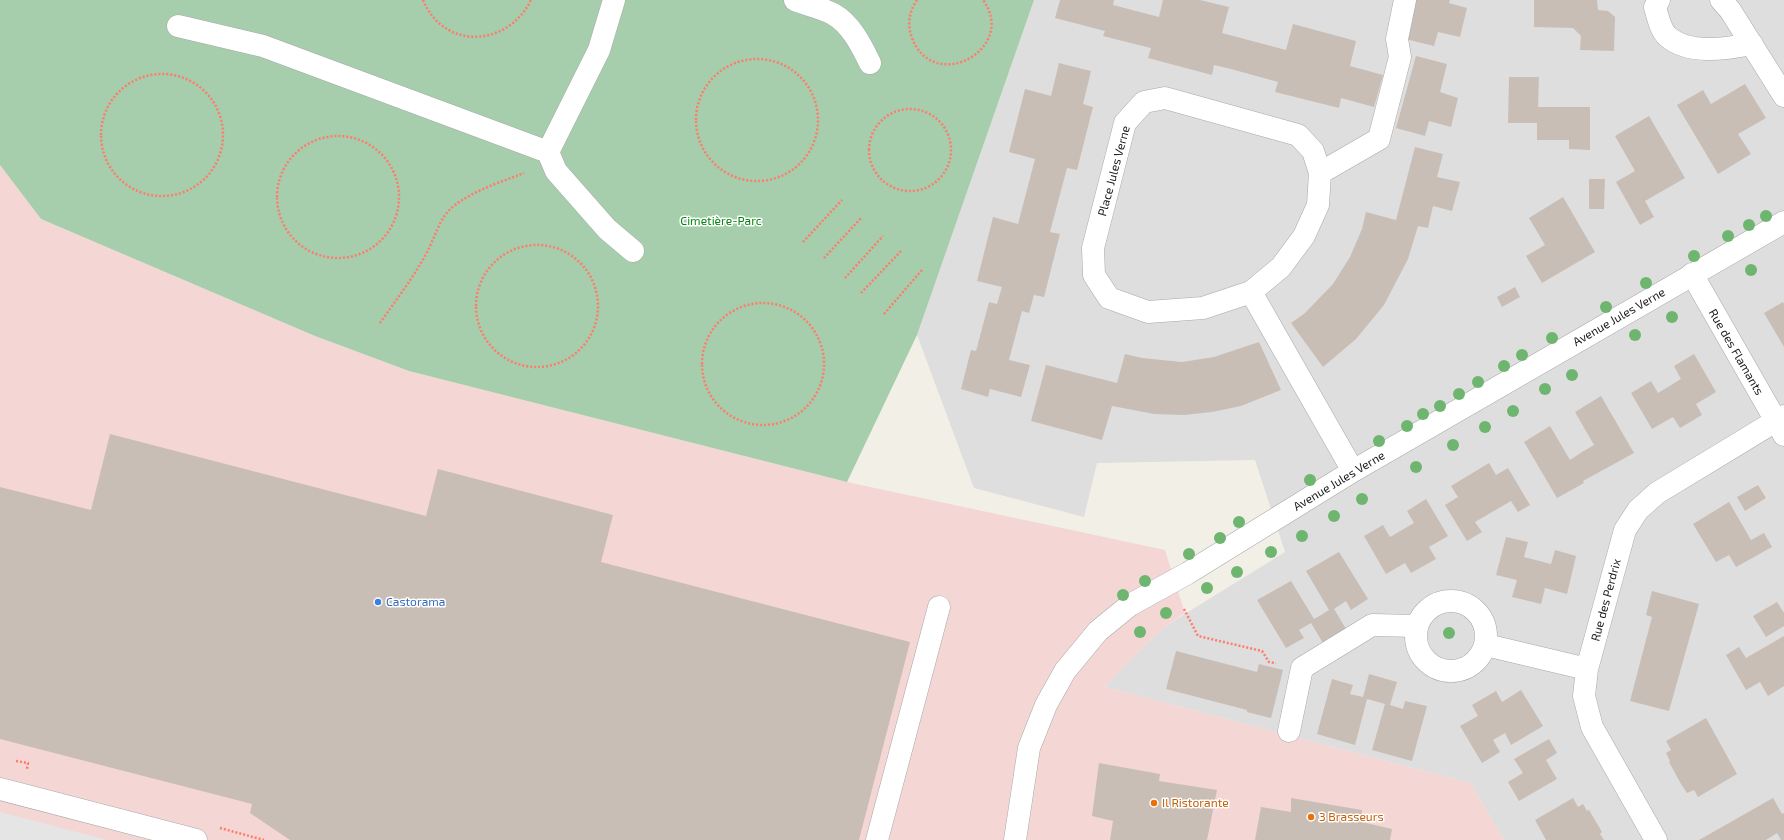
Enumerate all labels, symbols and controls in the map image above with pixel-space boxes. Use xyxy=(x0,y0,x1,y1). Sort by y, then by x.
street label: Place Jules Verne xyxy=(1095,124,1133,218)
park label: Cimetière-Parc xyxy=(680,214,762,228)
street label: Avenue Jules Verne xyxy=(1570,285,1668,349)
street label: Rue des Flamants xyxy=(1706,306,1766,398)
street label: Avenue Jules Verne xyxy=(1291,448,1387,514)
street label: Rue des Perdrix xyxy=(1588,557,1624,643)
place label: Castorama xyxy=(386,595,445,609)
marker: Castorama xyxy=(373,597,383,607)
place label: Il Ristorante xyxy=(1162,796,1229,810)
marker: Il Ristorante xyxy=(1149,798,1159,808)
place label: 3 Brasseurs xyxy=(1319,810,1384,824)
marker: 3 Brasseurs xyxy=(1306,812,1316,822)

